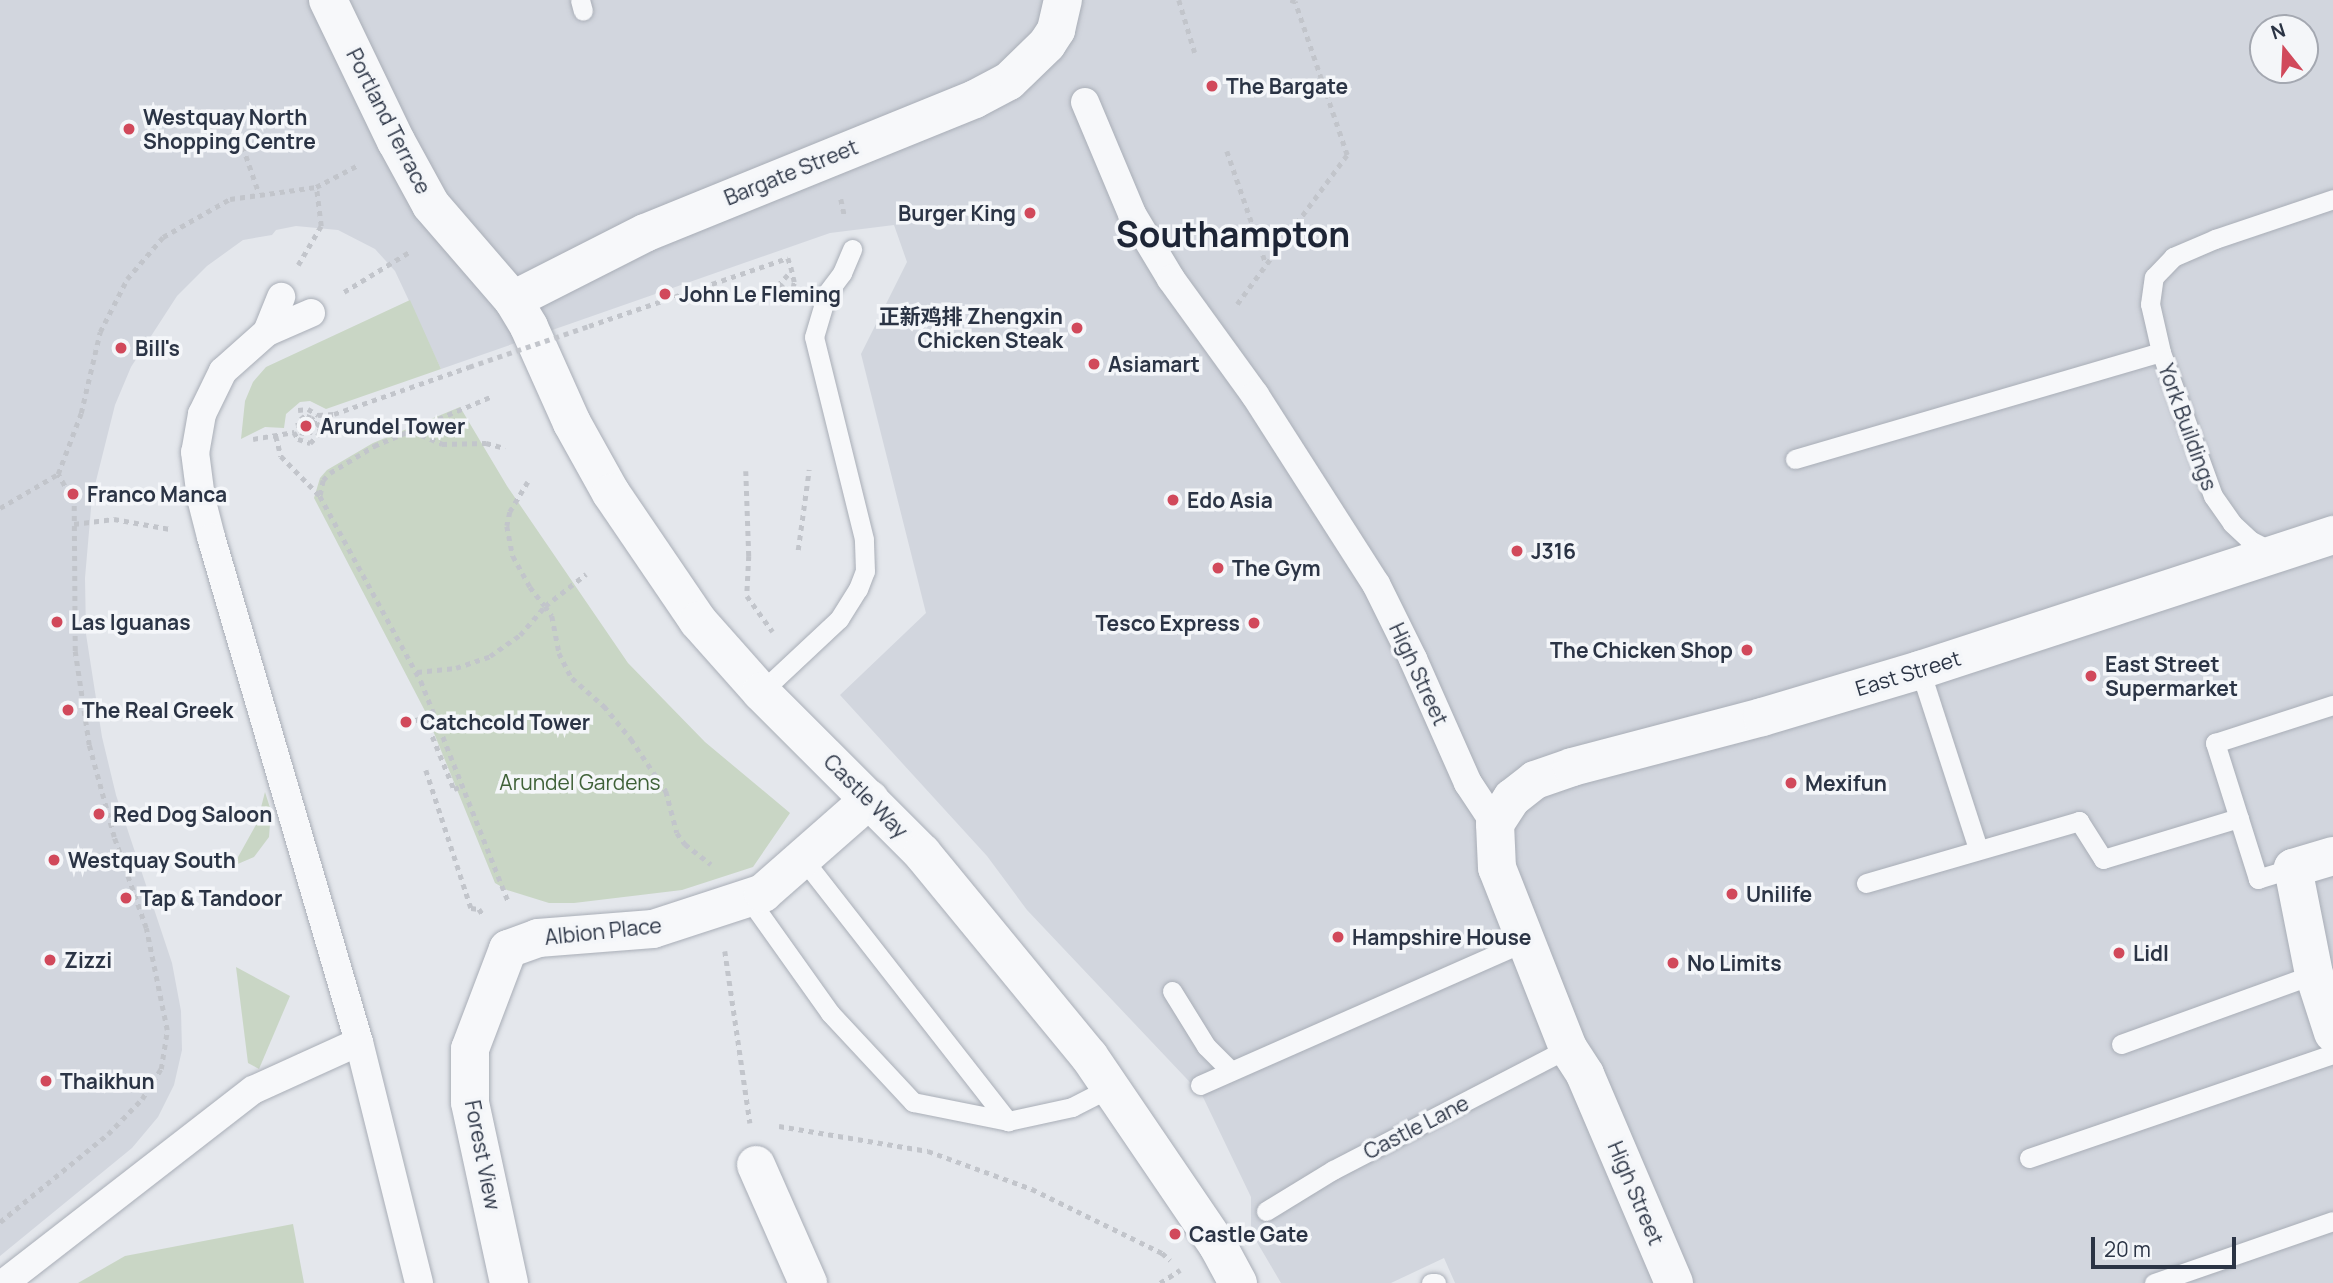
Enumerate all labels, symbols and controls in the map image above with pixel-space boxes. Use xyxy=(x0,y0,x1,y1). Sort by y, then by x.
north arrow xyxy=(2249,14,2319,84)
text: N xyxy=(2268,16,2289,45)
street label: Portland Terrace xyxy=(342,44,436,198)
place label: The Bargate xyxy=(1226,73,1348,99)
marker: The Bargate xyxy=(1204,78,1220,94)
place label: Westquay North Shopping Centre xyxy=(143,104,316,154)
marker: Westquay North Shopping Centre xyxy=(121,121,137,137)
street label: Bargate Street xyxy=(720,134,862,210)
place label: Burger King xyxy=(898,200,1016,226)
marker: Burger King xyxy=(1022,205,1038,221)
district label: Southampton xyxy=(1116,213,1350,255)
place label: John Le Fleming xyxy=(679,281,841,307)
marker: John Le Fleming xyxy=(657,286,673,302)
place label: 正新鸡排 Zhengxin Chicken Steak xyxy=(879,303,1063,353)
marker: 正新鸡排 Zhengxin Chicken Steak xyxy=(1069,320,1085,336)
place label: Bill's xyxy=(135,335,180,361)
marker: Bill's xyxy=(113,340,129,356)
place label: Asiamart xyxy=(1108,351,1200,377)
marker: Asiamart xyxy=(1086,356,1102,372)
street label: York Buildings xyxy=(2153,360,2223,494)
place label: Arundel Tower xyxy=(320,413,465,439)
marker: Arundel Tower xyxy=(298,418,314,434)
place label: Franco Manca xyxy=(87,481,227,507)
marker: Franco Manca xyxy=(65,486,81,502)
place label: Edo Asia xyxy=(1187,487,1273,513)
marker: Edo Asia xyxy=(1165,492,1181,508)
place label: J316 xyxy=(1531,538,1576,564)
marker: J316 xyxy=(1509,543,1525,559)
place label: The Gym xyxy=(1232,555,1321,581)
marker: The Gym xyxy=(1210,560,1226,576)
place label: Las Iguanas xyxy=(71,609,191,635)
place label: Tesco Express xyxy=(1096,610,1240,636)
marker: Las Iguanas xyxy=(49,614,65,630)
marker: Tesco Express xyxy=(1246,615,1262,631)
street label: High Street xyxy=(1384,619,1454,729)
place label: The Chicken Shop xyxy=(1550,637,1733,663)
marker: The Chicken Shop xyxy=(1739,642,1755,658)
street label: East Street xyxy=(1852,645,1964,701)
place label: East Street Supermarket xyxy=(2105,651,2238,701)
marker: East Street Supermarket xyxy=(2083,668,2099,684)
place label: The Real Greek xyxy=(82,697,233,723)
marker: The Real Greek xyxy=(60,702,76,718)
place label: Catchcold Tower xyxy=(420,709,590,735)
marker: Catchcold Tower xyxy=(398,714,414,730)
street label: Castle Way xyxy=(819,749,913,843)
park label: Arundel Gardens xyxy=(499,769,661,795)
place label: Mexifun xyxy=(1805,770,1887,796)
marker: Mexifun xyxy=(1783,775,1799,791)
place label: Red Dog Saloon xyxy=(113,801,272,827)
marker: Red Dog Saloon xyxy=(91,806,107,822)
place label: Westquay South xyxy=(68,847,236,873)
marker: Westquay South xyxy=(46,852,62,868)
place label: Unilife xyxy=(1746,881,1812,907)
place label: Tap & Tandoor xyxy=(140,885,282,911)
marker: Unilife xyxy=(1724,886,1740,902)
marker: Tap & Tandoor xyxy=(118,890,134,906)
street label: Albion Place xyxy=(543,912,663,950)
place label: Hampshire House xyxy=(1352,924,1531,950)
marker: Hampshire House xyxy=(1330,929,1346,945)
place label: Lidl xyxy=(2133,940,2169,966)
marker: Lidl xyxy=(2111,945,2127,961)
place label: Zizzi xyxy=(64,947,112,973)
place label: No Limits xyxy=(1687,950,1782,976)
marker: Zizzi xyxy=(42,952,58,968)
marker: No Limits xyxy=(1665,955,1681,971)
place label: Thaikhun xyxy=(60,1068,155,1094)
marker: Thaikhun xyxy=(38,1073,54,1089)
street label: Castle Lane xyxy=(1359,1090,1473,1164)
street label: Forest View xyxy=(460,1098,506,1212)
street label: High Street xyxy=(1603,1137,1669,1249)
place label: Castle Gate xyxy=(1189,1221,1308,1247)
scale bar xyxy=(2095,1224,2240,1268)
marker: Castle Gate xyxy=(1167,1226,1183,1242)
text: 20 m xyxy=(2104,1235,2151,1263)

